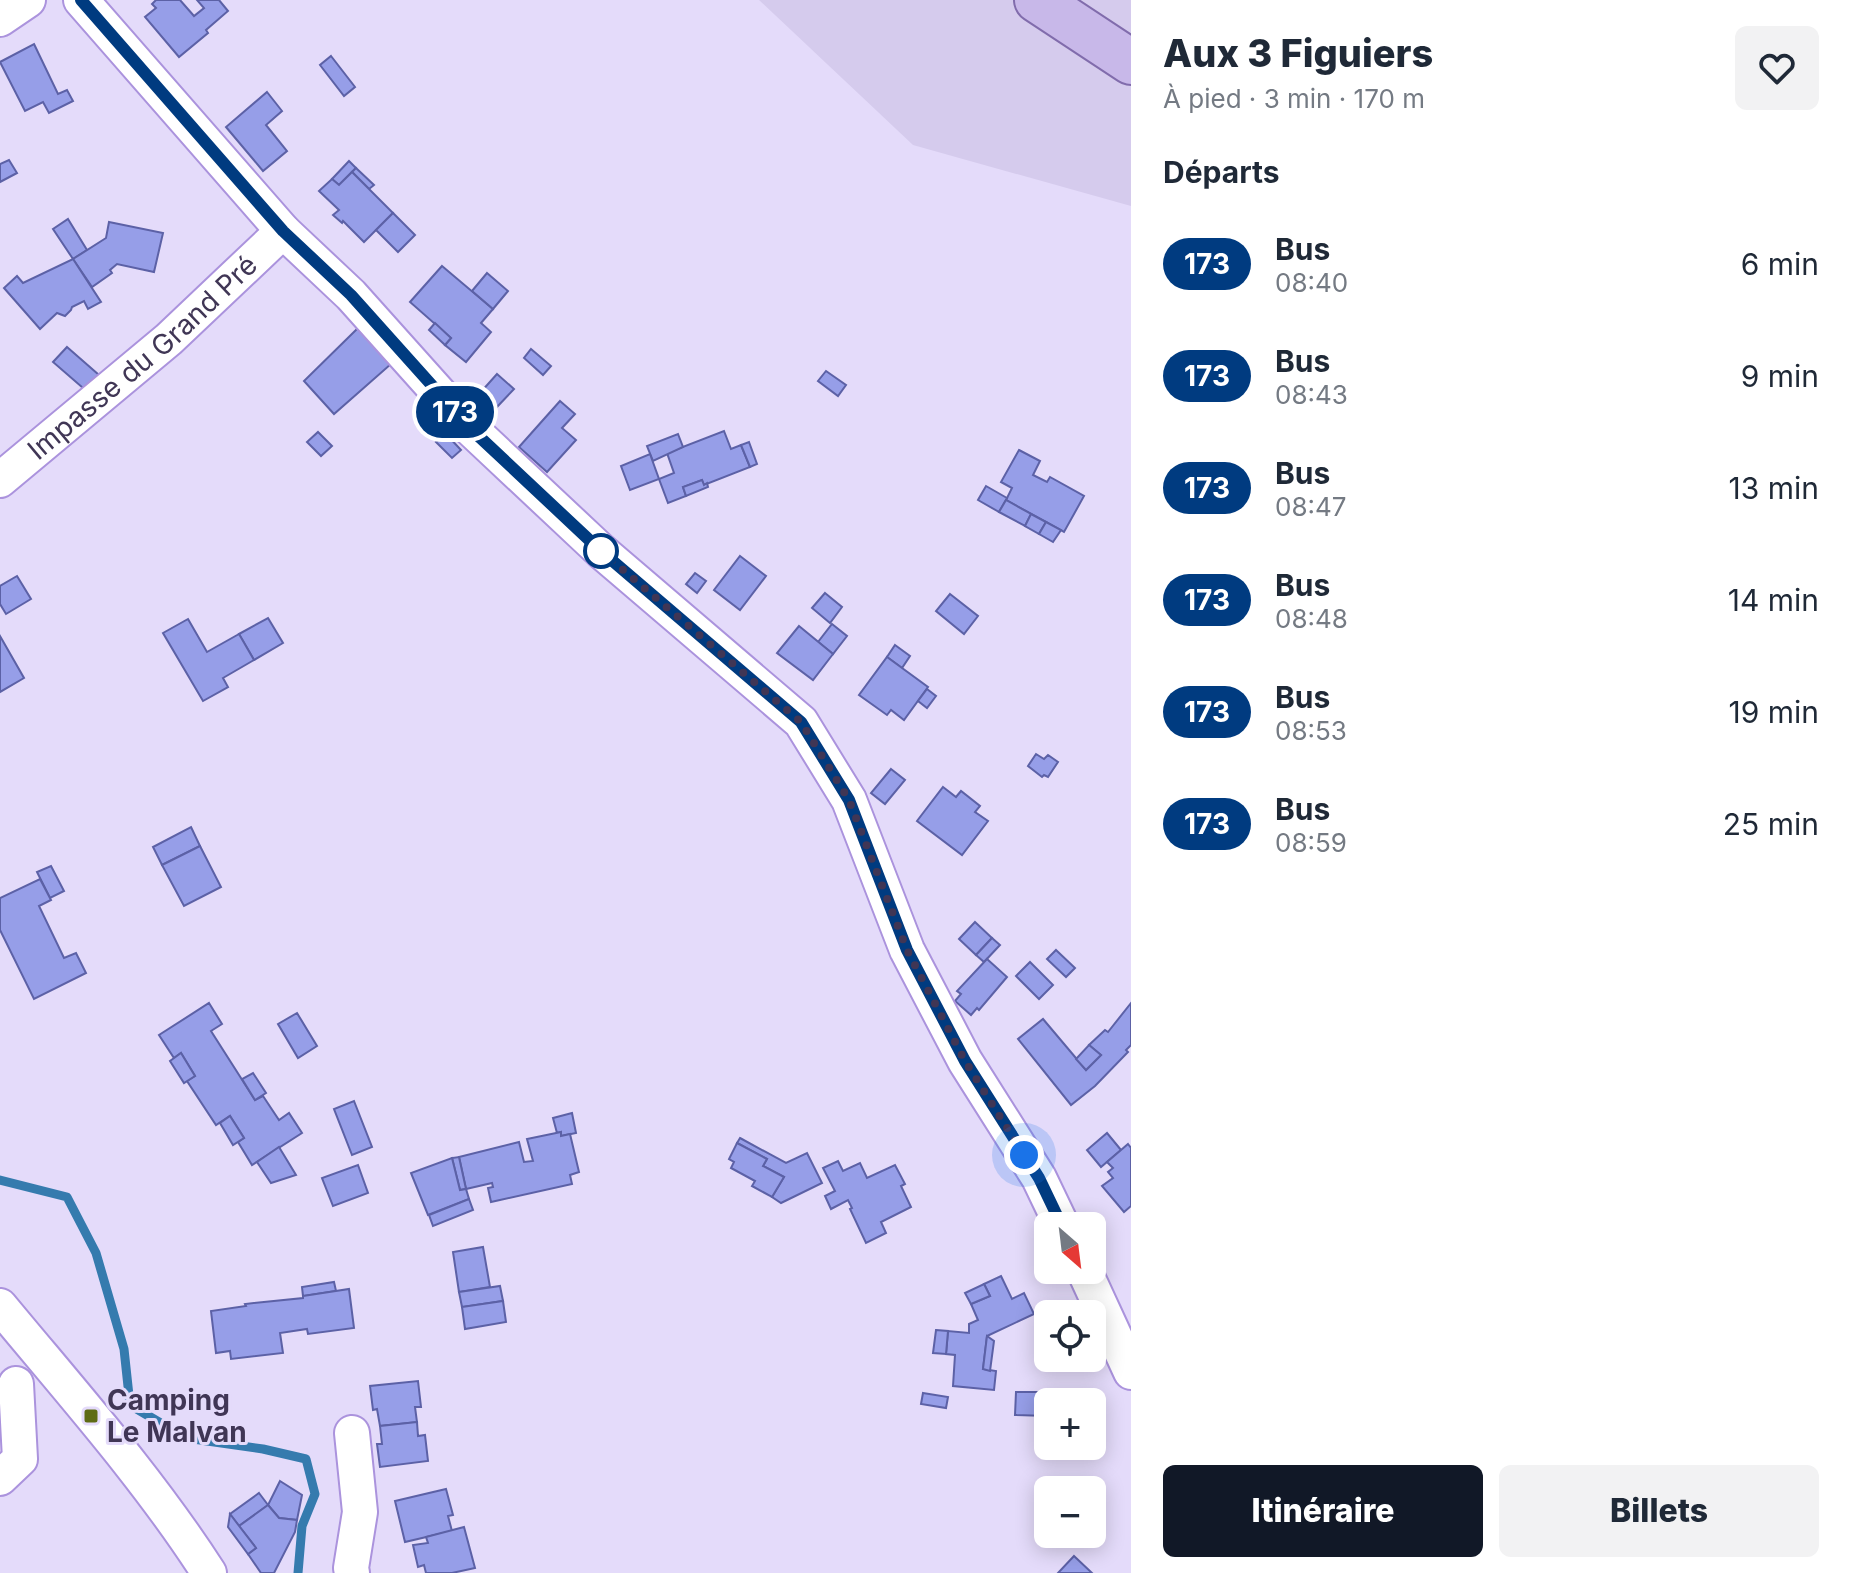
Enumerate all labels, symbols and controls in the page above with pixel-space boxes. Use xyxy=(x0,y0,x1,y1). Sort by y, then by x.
button: heart xyxy=(1735,26,1819,110)
text: Aux 3 Figuiers xyxy=(1163,30,1433,76)
text: À pied · 3 min · 170 m xyxy=(1163,83,1425,114)
text: Départs xyxy=(1163,154,1280,190)
text: Bus xyxy=(1275,231,1330,267)
text: 6 min xyxy=(1741,246,1819,282)
text: 173 xyxy=(1184,247,1230,281)
street label: Impasse du Grand Pré xyxy=(21,248,264,467)
text: 08:40 xyxy=(1275,267,1348,298)
text: Bus xyxy=(1275,343,1330,379)
text: 9 min xyxy=(1741,358,1819,394)
text: 173 xyxy=(1184,359,1230,393)
text: 08:43 xyxy=(1275,379,1348,410)
line badge: 173 xyxy=(409,386,501,438)
text: 173 xyxy=(432,395,478,429)
text: Bus xyxy=(1275,455,1330,491)
text: 13 min xyxy=(1729,470,1819,506)
text: 173 xyxy=(1184,471,1230,505)
text: 08:47 xyxy=(1275,491,1347,522)
unlabelled marker xyxy=(584,534,618,568)
text: Bus xyxy=(1275,567,1330,603)
text: 14 min xyxy=(1728,582,1819,618)
text: 173 xyxy=(1184,583,1230,617)
text: 08:48 xyxy=(1275,603,1348,634)
text: Bus xyxy=(1275,679,1330,715)
text: 19 min xyxy=(1728,694,1819,730)
text: 173 xyxy=(1184,695,1230,729)
text: 08:53 xyxy=(1275,715,1347,746)
text: Bus xyxy=(1275,791,1330,827)
text: 25 min xyxy=(1723,806,1819,842)
text: 173 xyxy=(1184,807,1230,841)
text: 08:59 xyxy=(1275,827,1347,858)
your location xyxy=(1004,1135,1044,1175)
north arrow xyxy=(1034,1212,1106,1284)
map controls xyxy=(1034,1212,1106,1548)
button: locate xyxy=(1034,1300,1106,1372)
place label: Camping Le Malvan xyxy=(107,1383,247,1449)
button: + xyxy=(1034,1388,1106,1460)
marker: Camping Le Malvan xyxy=(82,1407,100,1425)
button: Itinéraire xyxy=(1163,1465,1483,1557)
button: Billets xyxy=(1499,1465,1819,1557)
button: − xyxy=(1034,1476,1106,1548)

